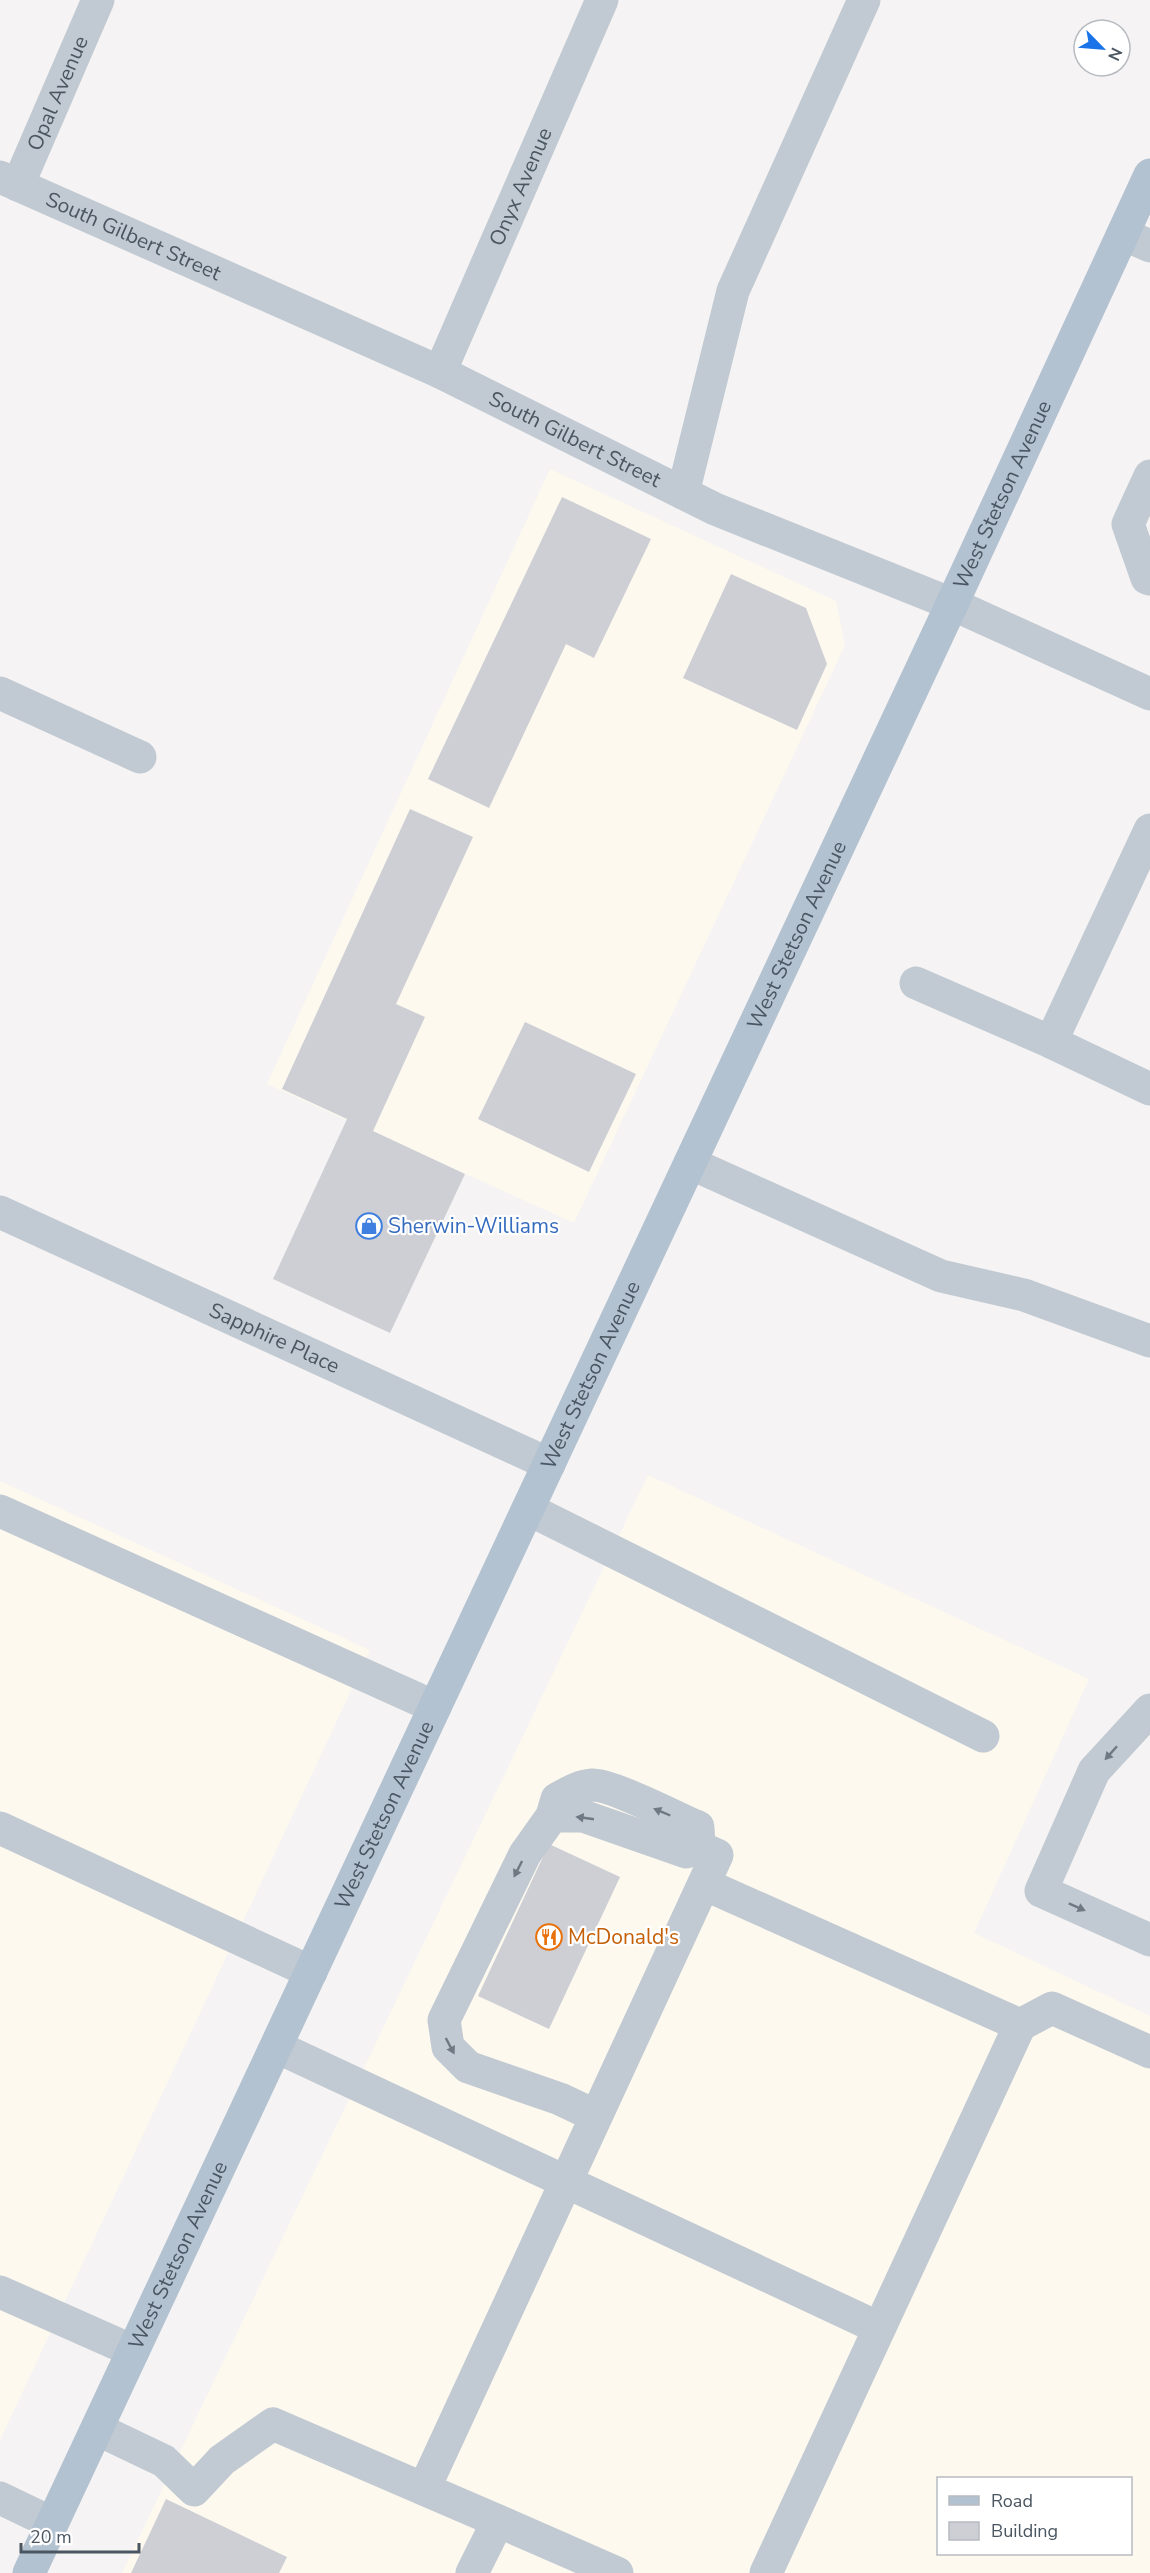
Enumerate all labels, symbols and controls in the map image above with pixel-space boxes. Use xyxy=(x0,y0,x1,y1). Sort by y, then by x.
north arrow xyxy=(1072,18,1132,78)
street label: Opal Avenue xyxy=(20,31,95,155)
text: N xyxy=(1102,44,1127,64)
street label: Onyx Avenue xyxy=(483,123,559,250)
street label: South Gilbert Street xyxy=(41,185,226,288)
street label: South Gilbert Street xyxy=(484,385,666,494)
street label: West Stetson Avenue xyxy=(947,396,1058,594)
street label: West Stetson Avenue xyxy=(741,836,853,1034)
shop icon: Sherwin-Williams xyxy=(354,1211,384,1241)
place label: Sherwin-Williams xyxy=(388,1212,559,1240)
street label: West Stetson Avenue xyxy=(534,1276,647,1474)
street label: Sapphire Place xyxy=(205,1296,344,1380)
street label: West Stetson Avenue xyxy=(328,1716,440,1914)
one-way arrow xyxy=(1104,1746,1118,1761)
one-way arrow xyxy=(653,1807,671,1817)
one-way arrow xyxy=(575,1813,594,1822)
one-way arrow xyxy=(513,1861,522,1878)
one-way arrow xyxy=(1068,1902,1086,1912)
restaurant icon: McDonald's xyxy=(534,1922,564,1952)
place label: McDonald's xyxy=(568,1923,679,1951)
one-way arrow xyxy=(444,2037,454,2055)
street label: West Stetson Avenue xyxy=(122,2156,234,2354)
legend xyxy=(937,2477,1132,2555)
text: Road xyxy=(991,2489,1033,2513)
scale bar xyxy=(21,2516,140,2554)
text: Building xyxy=(991,2519,1058,2543)
text: 20 m xyxy=(30,2525,72,2549)

